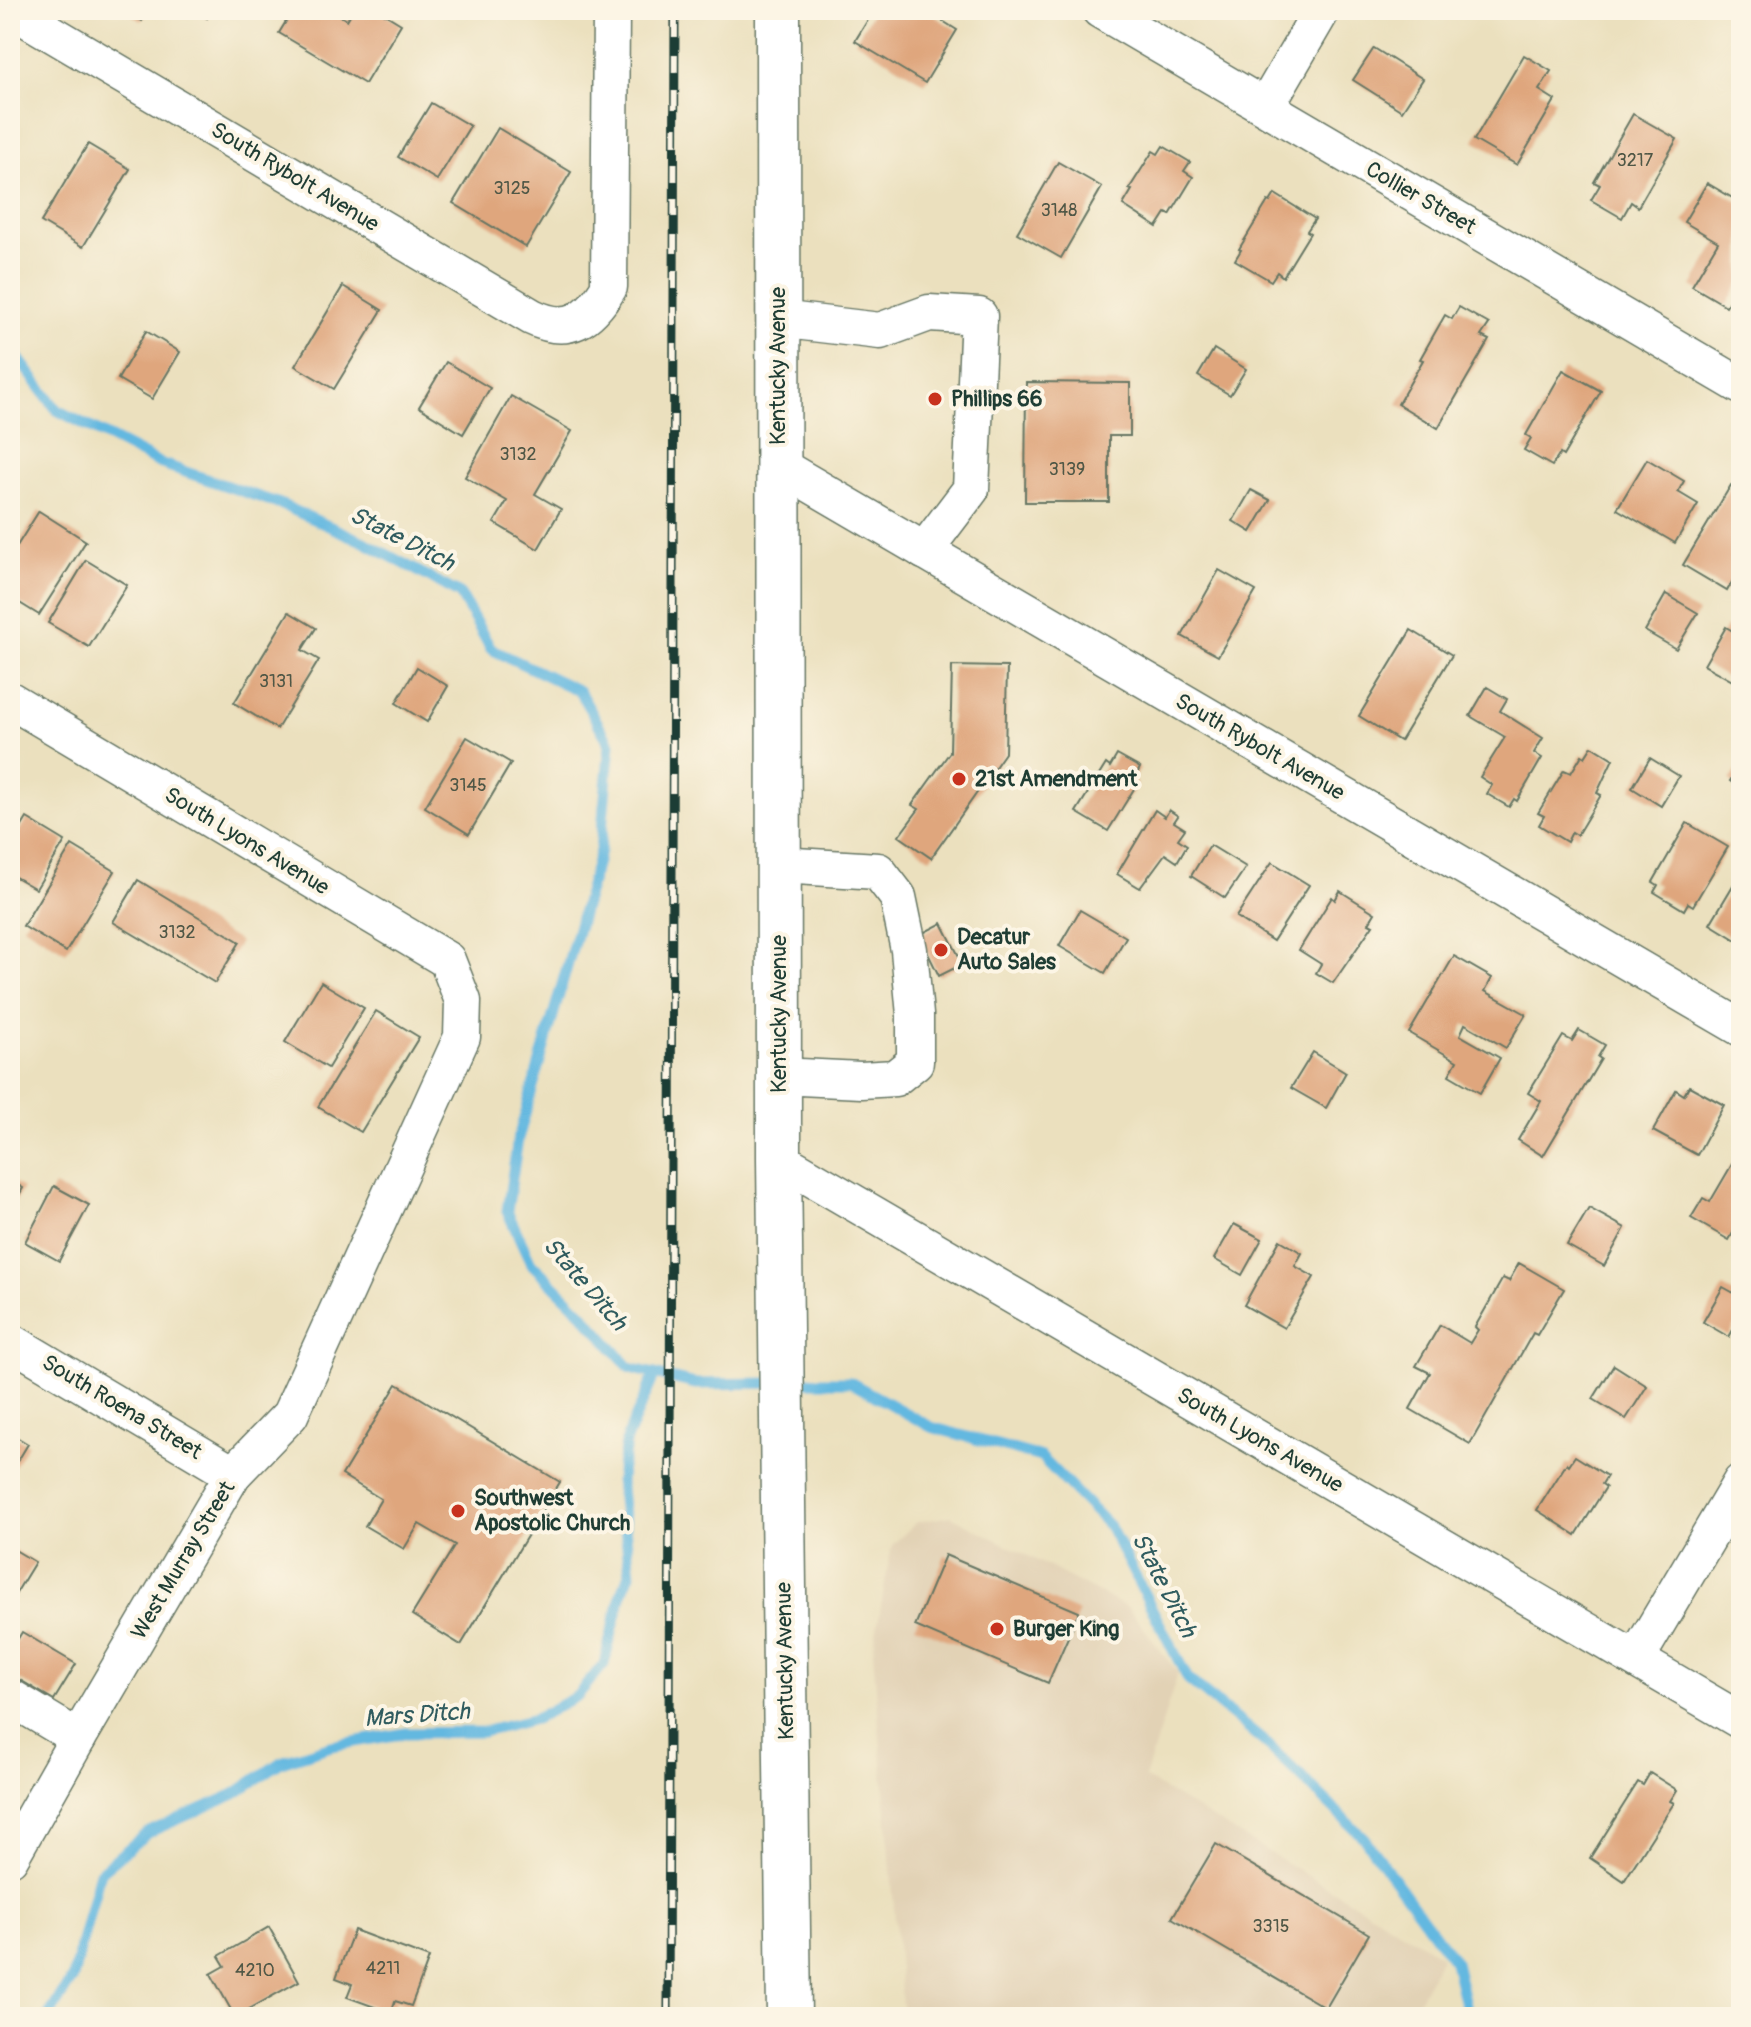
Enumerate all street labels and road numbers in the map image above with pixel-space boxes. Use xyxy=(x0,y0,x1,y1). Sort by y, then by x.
street label: South Rybolt Avenue xyxy=(206,116,384,238)
street label: Collier Street xyxy=(1361,155,1481,241)
street label: Kentucky Avenue xyxy=(764,287,792,445)
street label: South Rybolt Avenue xyxy=(1170,687,1350,807)
street label: South Lyons Avenue xyxy=(160,781,335,901)
street label: Kentucky Avenue xyxy=(765,935,793,1093)
street label: South Roena Street xyxy=(37,1348,207,1466)
street label: South Lyons Avenue xyxy=(1172,1381,1348,1499)
street label: West Murray Street xyxy=(125,1476,241,1644)
street label: Kentucky Avenue xyxy=(770,1582,800,1740)

